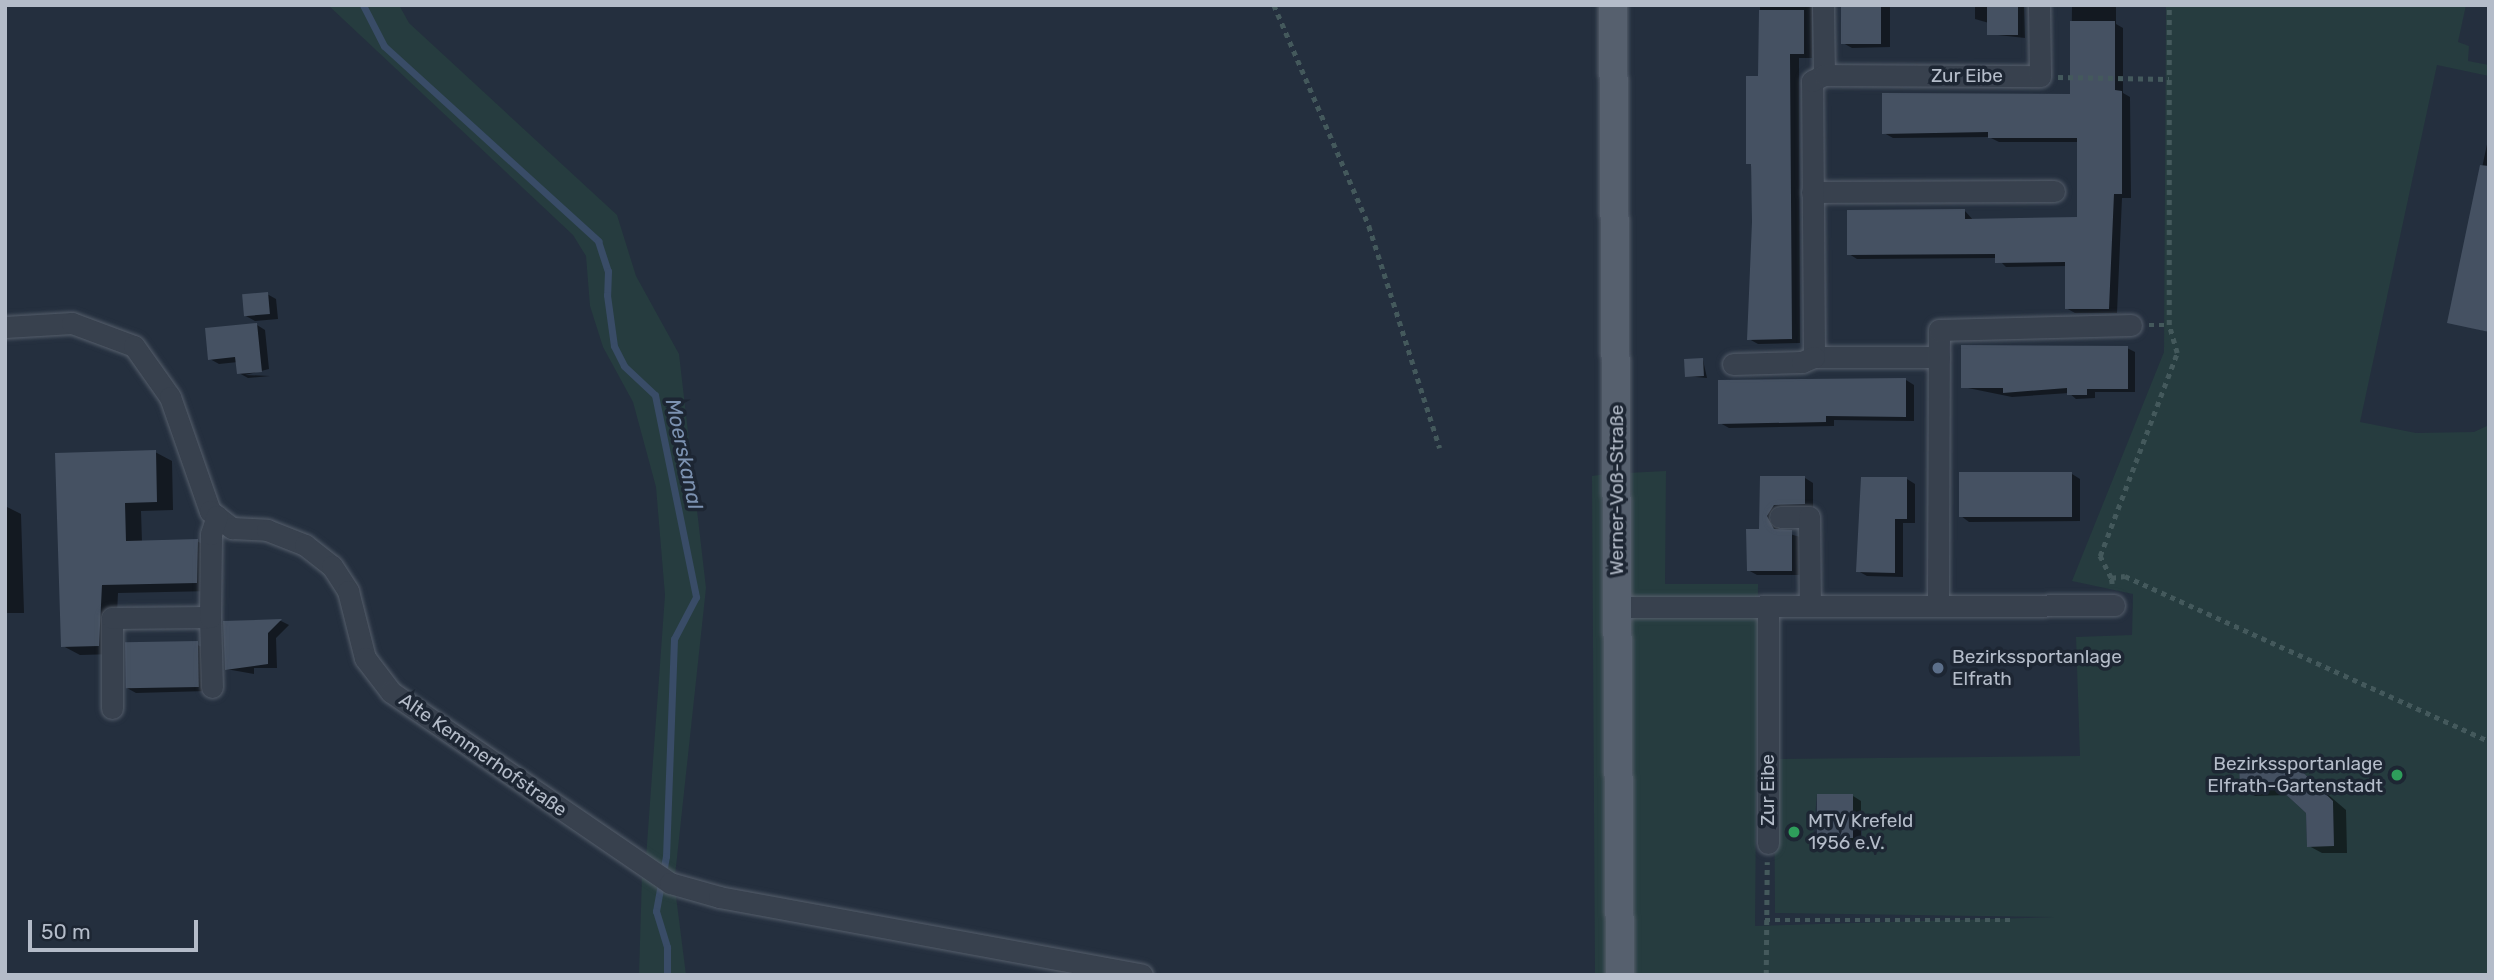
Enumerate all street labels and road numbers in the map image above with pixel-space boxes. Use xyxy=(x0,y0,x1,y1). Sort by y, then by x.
street label: Zur Eibe xyxy=(1931,65,2003,87)
street label: Werner-Voß-Straße xyxy=(1606,405,1628,575)
street label: Alte Kemmerhofstraße xyxy=(395,688,571,822)
street label: Zur Eibe xyxy=(1757,754,1779,826)

